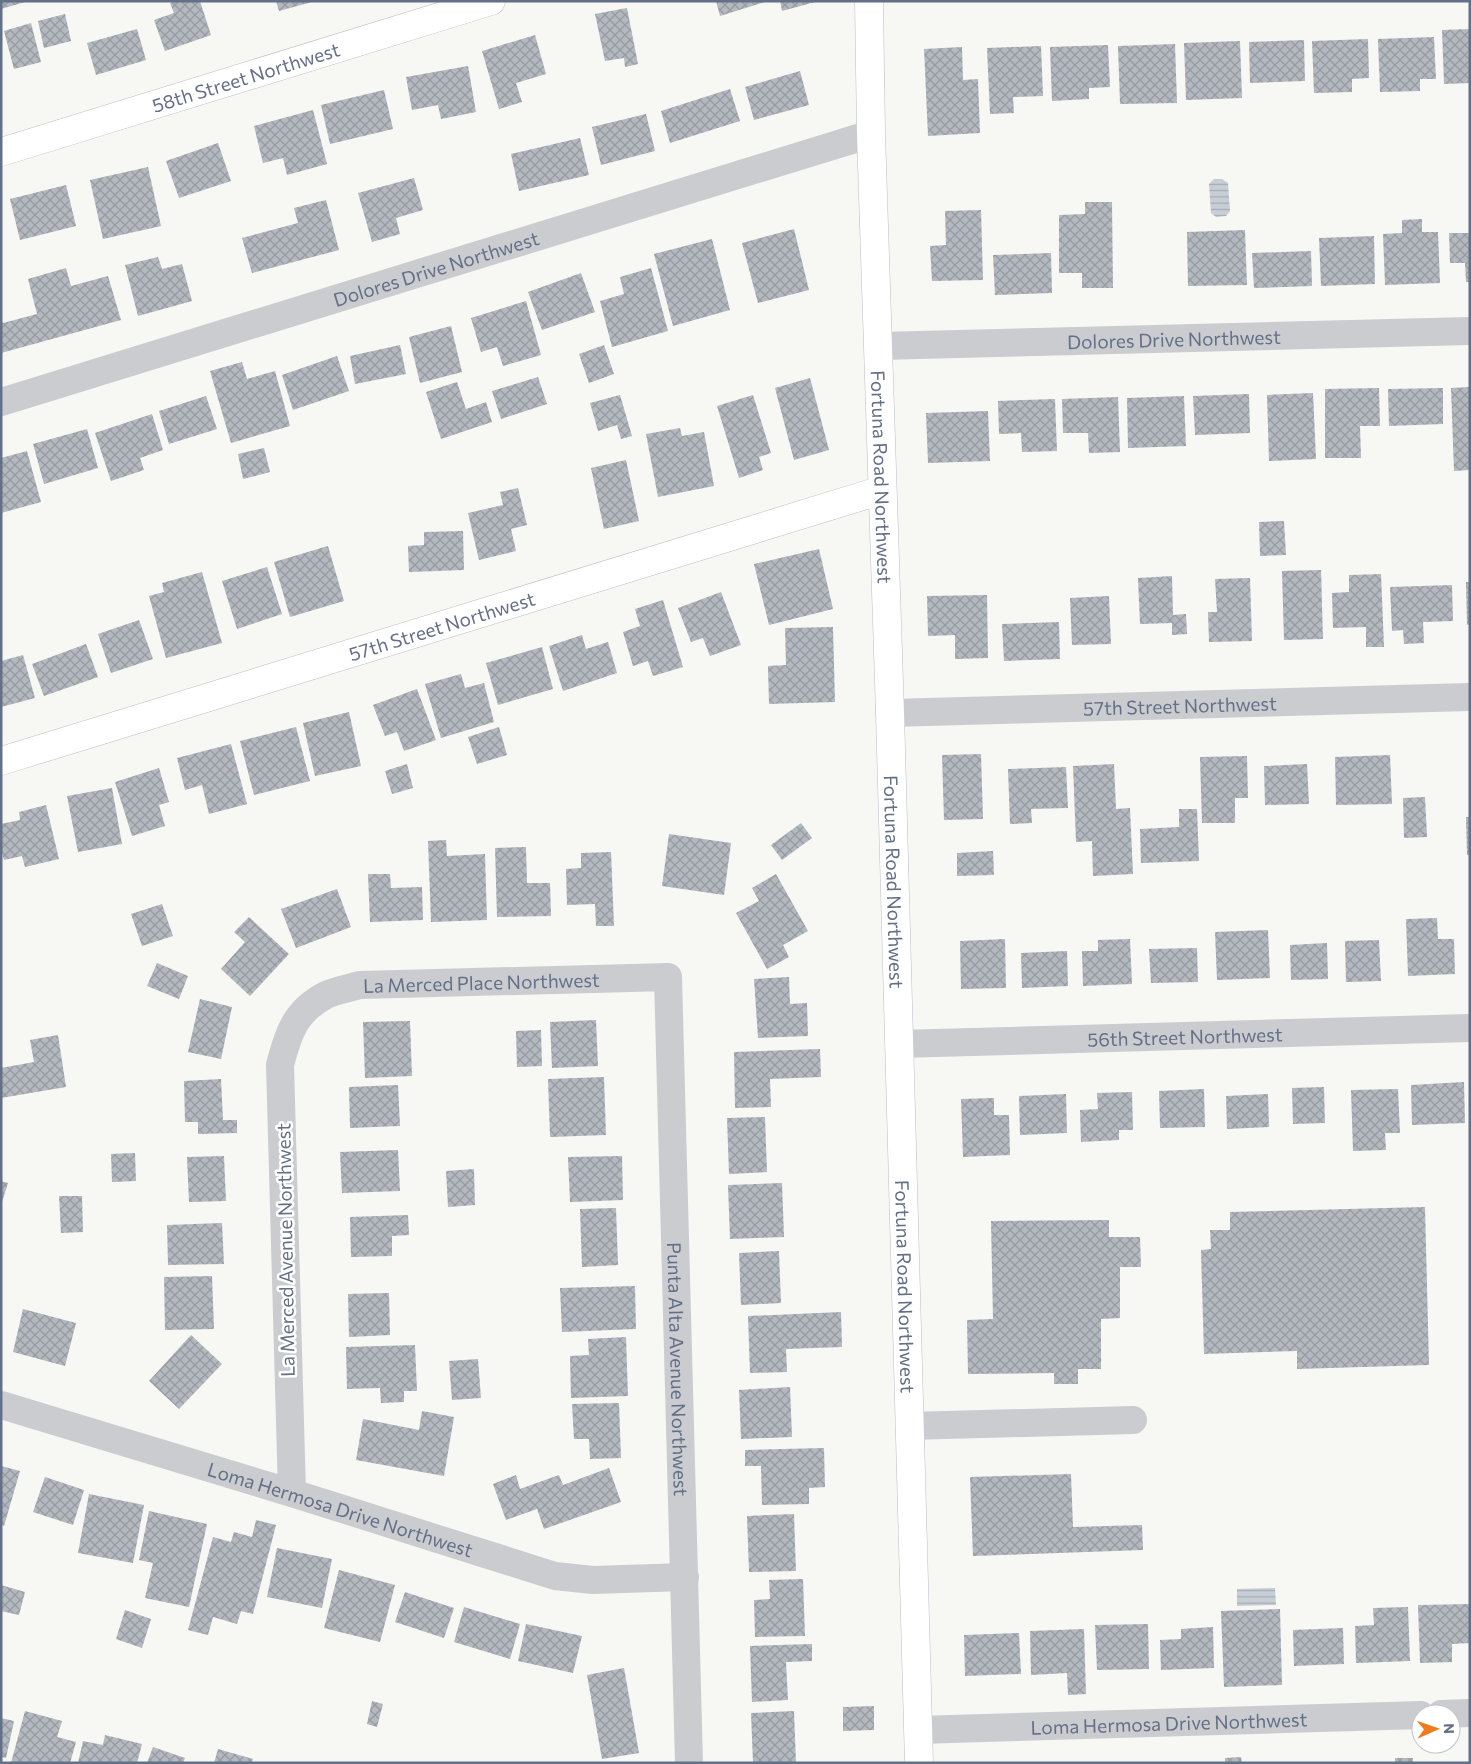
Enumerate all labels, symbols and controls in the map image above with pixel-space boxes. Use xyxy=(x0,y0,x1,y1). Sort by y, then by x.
street label: 58th Street Northwest xyxy=(149,37,343,116)
street label: Dolores Drive Northwest xyxy=(330,226,542,311)
street label: Dolores Drive Northwest xyxy=(1067,324,1281,353)
street label: Fortuna Road Northwest xyxy=(867,370,897,584)
street label: 57th Street Northwest xyxy=(346,586,538,665)
street label: 57th Street Northwest xyxy=(1083,691,1277,719)
street label: Fortuna Road Northwest xyxy=(880,775,909,989)
street label: La Merced Place Northwest xyxy=(363,967,600,996)
street label: 56th Street Northwest xyxy=(1087,1022,1283,1050)
street label: La Merced Avenue Northwest xyxy=(271,1123,299,1377)
street label: Fortuna Road Northwest xyxy=(891,1179,920,1394)
street label: Punta Alta Avenue Northwest xyxy=(664,1242,693,1497)
street label: Loma Hermosa Drive Northwest xyxy=(205,1457,476,1561)
north arrow xyxy=(1411,1704,1461,1754)
street label: Loma Hermosa Drive Northwest xyxy=(1030,1707,1308,1738)
text: N xyxy=(1441,1723,1458,1734)

